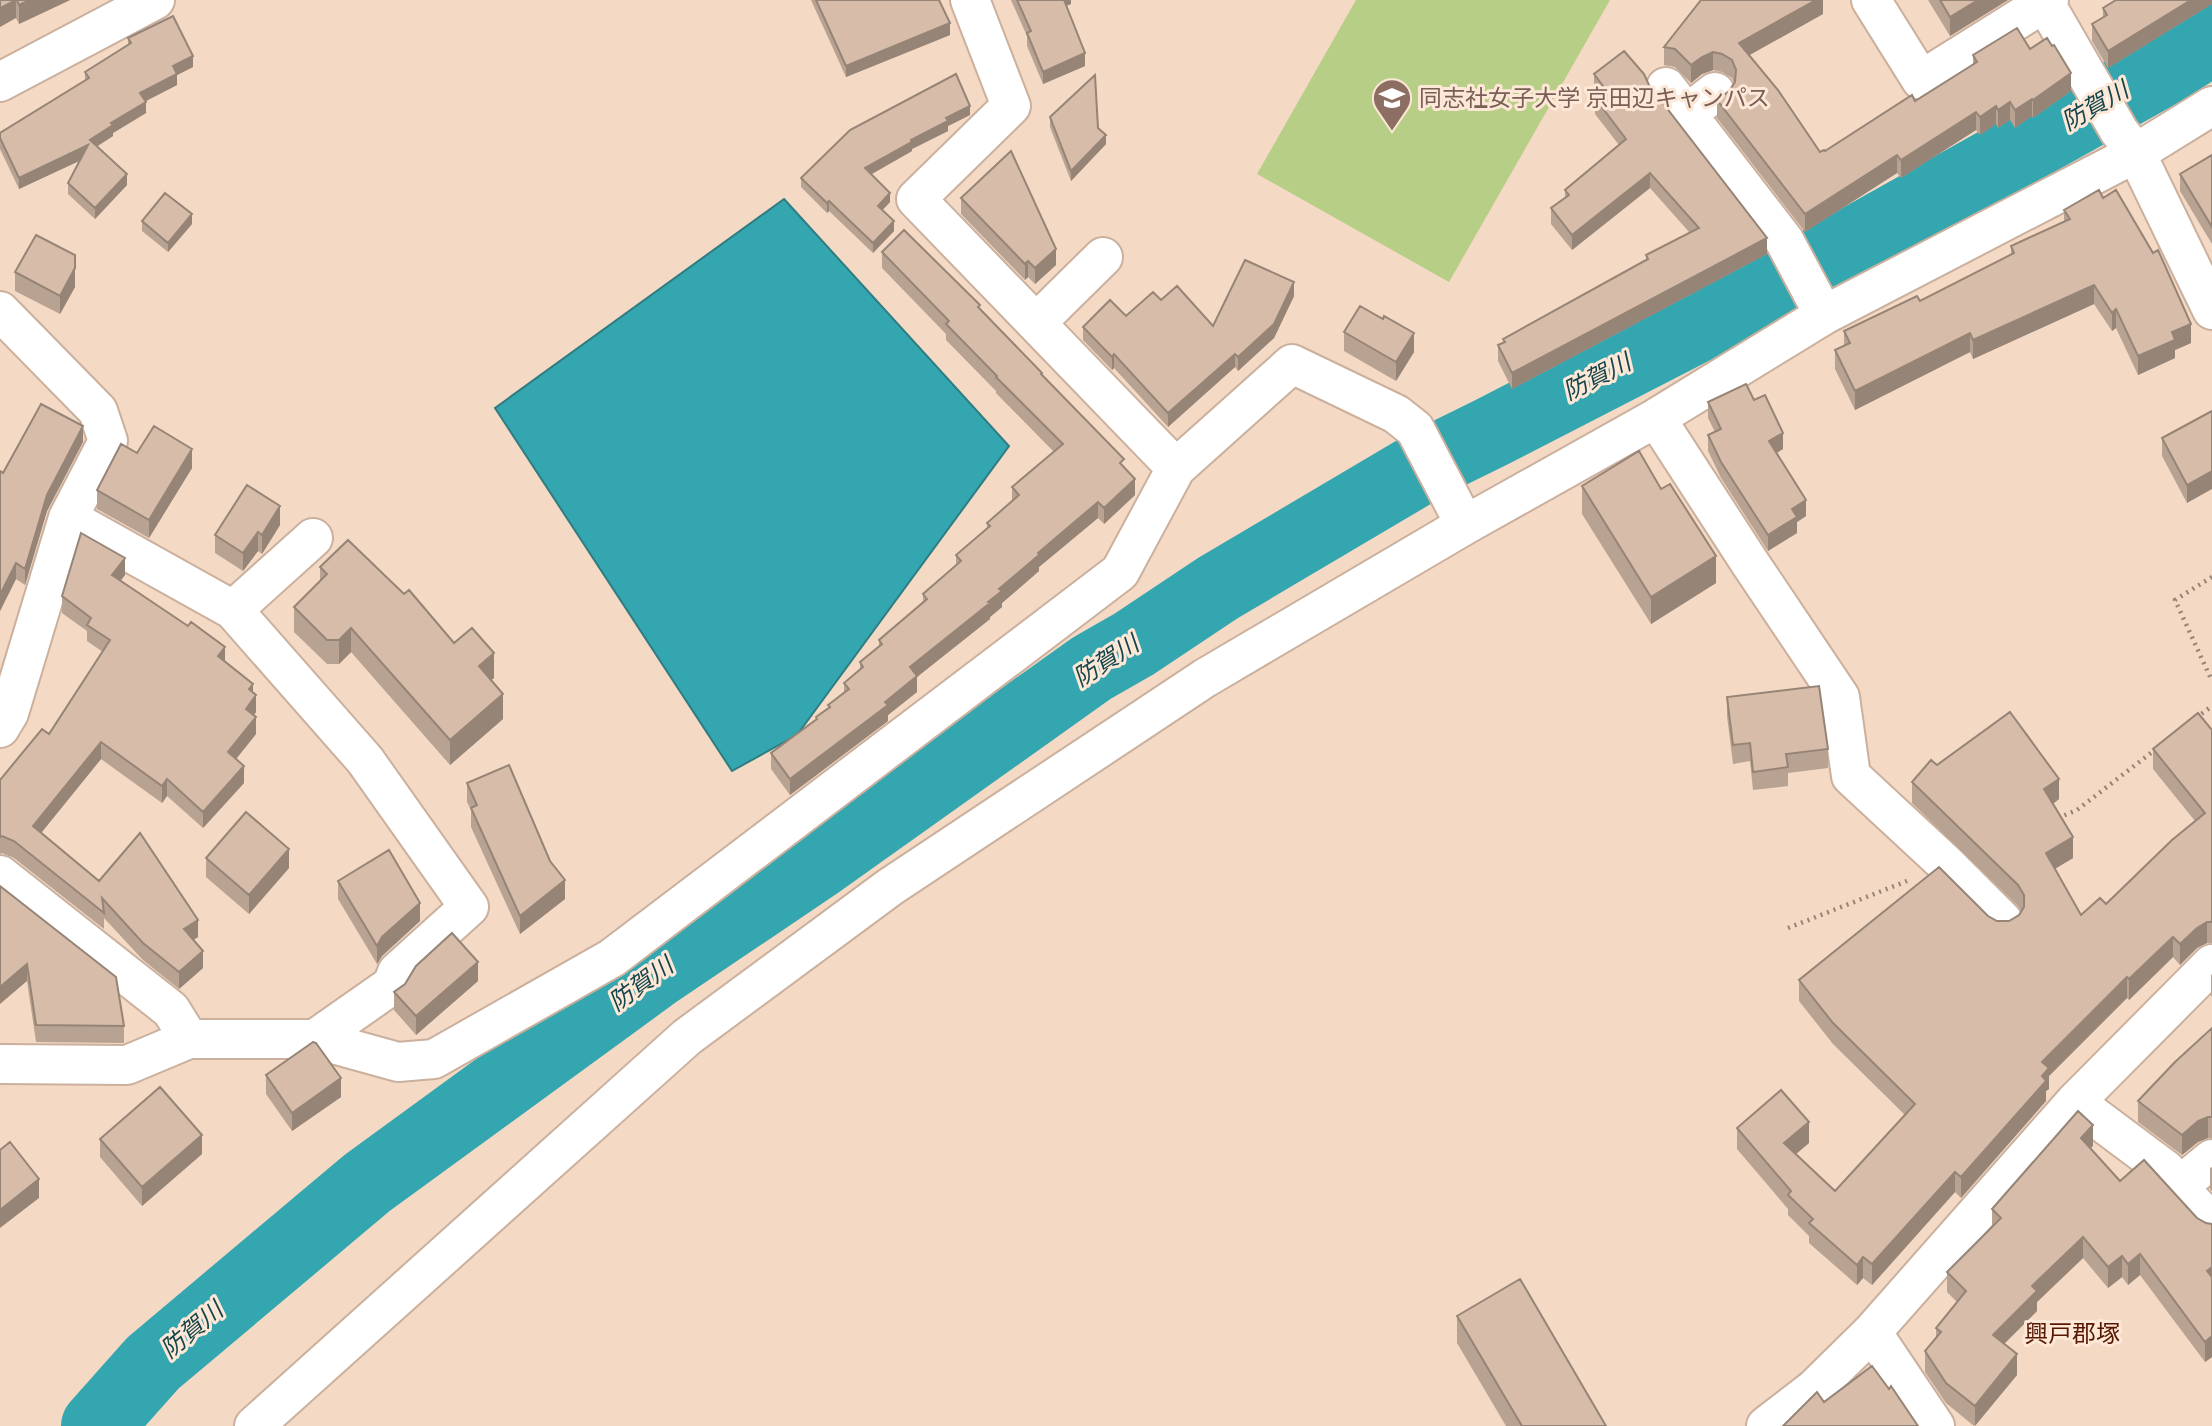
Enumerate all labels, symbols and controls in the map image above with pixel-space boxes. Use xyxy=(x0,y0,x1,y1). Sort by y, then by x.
water label: 防賀川 xyxy=(2057,74,2136,136)
school or university icon: 同志社女子大学 京田辺キャンパス xyxy=(1371,77,1413,132)
place label: 同志社女子大学 京田辺キャンパス xyxy=(1419,84,1770,112)
water label: 防賀川 xyxy=(1559,347,1638,406)
water label: 防賀川 xyxy=(1068,628,1146,692)
water label: 防賀川 xyxy=(604,950,681,1016)
water label: 防賀川 xyxy=(155,1294,231,1364)
district label: 興戸郡塚 xyxy=(2024,1320,2120,1348)

